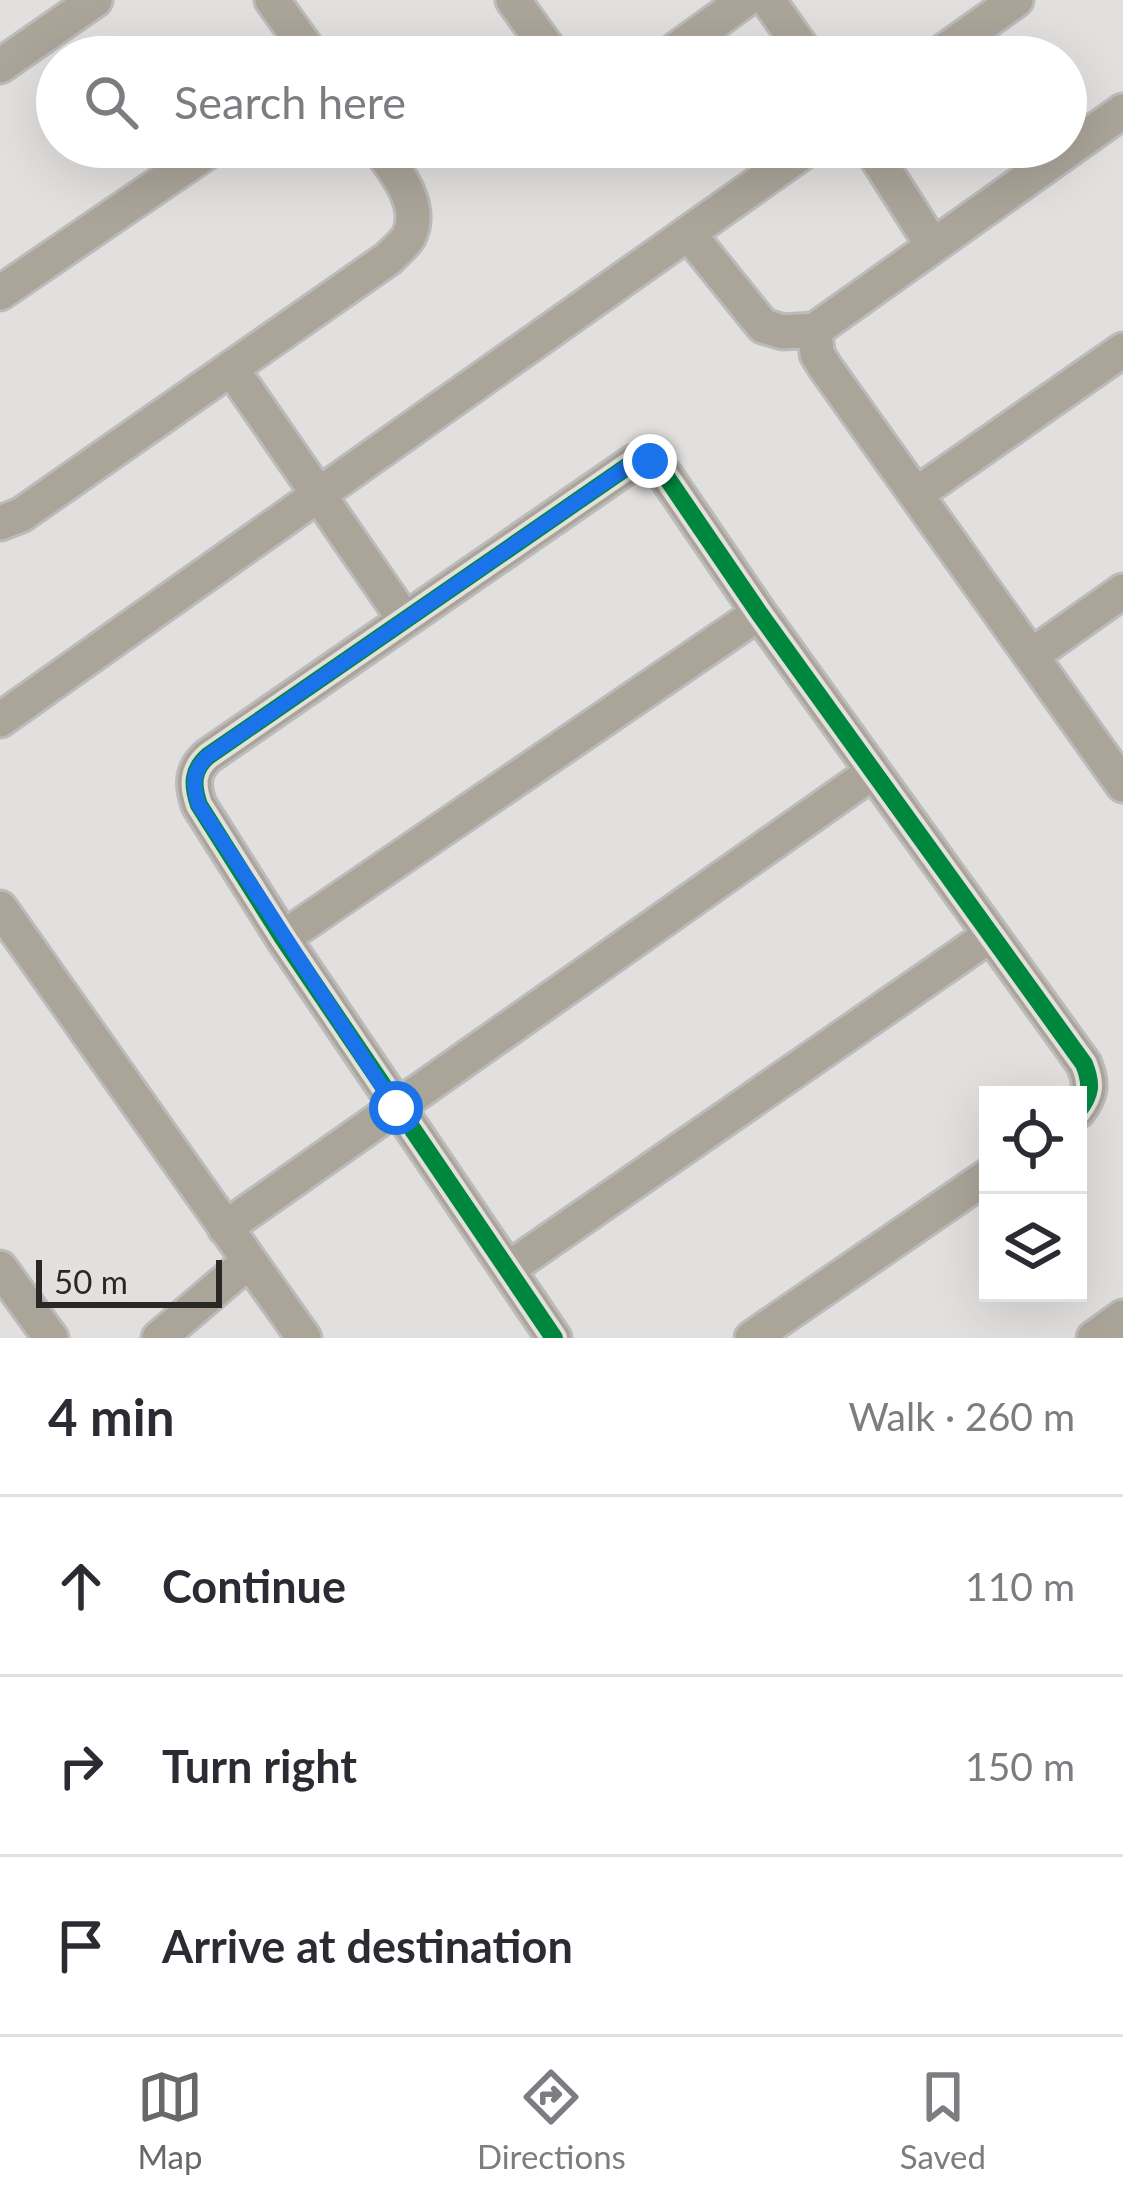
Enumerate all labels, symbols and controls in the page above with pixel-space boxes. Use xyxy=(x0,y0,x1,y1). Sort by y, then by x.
search box xyxy=(36,36,1087,168)
icon: search xyxy=(78,69,144,135)
text: Search here xyxy=(174,75,406,129)
route end xyxy=(623,434,677,488)
route start xyxy=(369,1081,423,1135)
map controls xyxy=(979,1086,1087,1302)
button: locate xyxy=(979,1086,1087,1194)
button: layers xyxy=(979,1194,1087,1302)
scale bar xyxy=(36,1254,222,1307)
text: 50 m xyxy=(54,1261,128,1301)
text: 4 min xyxy=(48,1386,174,1447)
text: Walk · 260 m xyxy=(848,1393,1075,1439)
icon: ahead xyxy=(48,1553,114,1619)
text: Continue xyxy=(162,1559,346,1613)
text: 110 m xyxy=(965,1563,1075,1609)
icon: right xyxy=(48,1733,114,1799)
text: Turn right xyxy=(162,1739,357,1793)
text: 150 m xyxy=(965,1743,1075,1789)
icon: arrive xyxy=(48,1913,114,1979)
text: Arrive at destination xyxy=(162,1919,573,1973)
tab: Map xyxy=(137,2064,203,2176)
tab: Directions xyxy=(477,2064,626,2176)
tab: Saved xyxy=(900,2064,986,2176)

